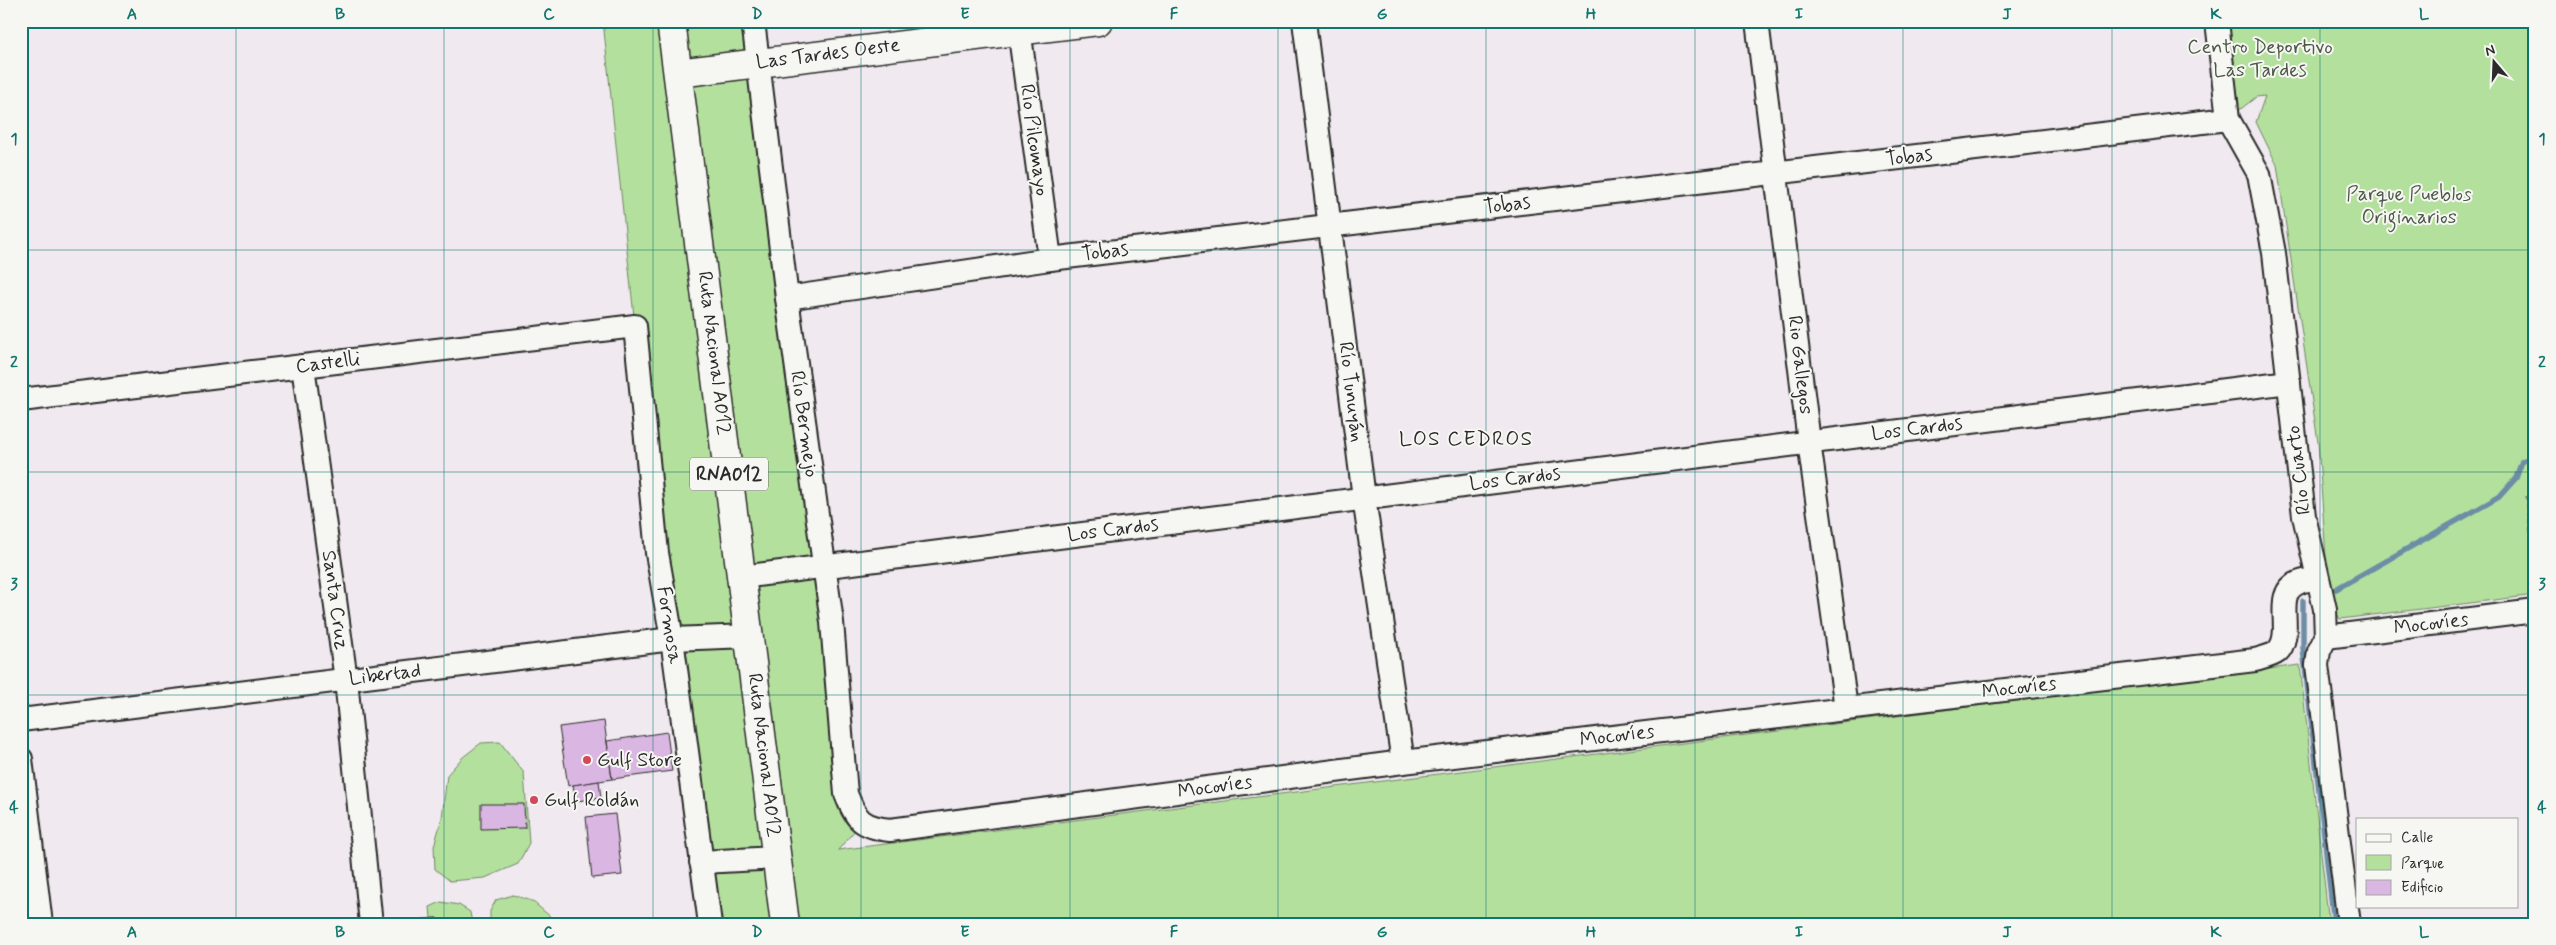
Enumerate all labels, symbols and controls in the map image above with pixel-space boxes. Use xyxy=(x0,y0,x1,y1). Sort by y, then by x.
text: A xyxy=(127,4,137,25)
text: B xyxy=(335,4,345,25)
text: C xyxy=(543,4,555,25)
text: D xyxy=(751,4,763,25)
text: E xyxy=(960,4,970,25)
text: F xyxy=(1170,4,1179,25)
text: G xyxy=(1377,4,1388,25)
text: H xyxy=(1586,4,1597,25)
text: I xyxy=(1795,4,1804,25)
text: J xyxy=(2002,4,2012,25)
text: K xyxy=(2210,4,2222,25)
text: L xyxy=(2419,4,2430,25)
street label: Las Tardes Oeste xyxy=(754,32,902,76)
park label: Centro Deportivo Las Tardes xyxy=(2187,34,2333,84)
north arrow xyxy=(2468,38,2518,88)
text: N xyxy=(2483,41,2497,61)
street label: Río Pilcomayo xyxy=(1013,82,1055,198)
text: 1 xyxy=(10,129,18,150)
text: 1 xyxy=(2538,129,2546,150)
street label: Tobas xyxy=(1884,141,1934,173)
park label: Parque Pueblos Originarios xyxy=(2346,181,2472,233)
street label: Tobas xyxy=(1482,189,1532,221)
street label: Tobas xyxy=(1080,236,1130,268)
street label: Ruta Nacional A012 xyxy=(691,270,737,437)
street label: Rio Gallegos xyxy=(1781,314,1819,416)
street label: Río Tunuyán xyxy=(1331,340,1371,444)
street label: Castelli xyxy=(294,346,362,380)
text: 2 xyxy=(10,352,18,373)
text: 2 xyxy=(2538,352,2546,373)
street label: Río Bermejo xyxy=(783,369,825,479)
street label: Los Cardos xyxy=(1870,410,1964,448)
street label: Río Cuarto xyxy=(2280,424,2318,516)
district label: LOS CEDROS xyxy=(1399,425,1533,453)
road number: RNA012 xyxy=(690,458,768,490)
street label: Los Cardos xyxy=(1468,460,1562,498)
street label: Los Cardos xyxy=(1066,511,1160,549)
street label: Santa Cruz xyxy=(315,549,355,651)
text: 3 xyxy=(10,574,18,595)
text: 3 xyxy=(2538,574,2546,595)
street label: Formosa xyxy=(650,584,689,667)
street label: Mocovíes xyxy=(2392,606,2470,642)
street label: Libertad xyxy=(347,657,423,693)
street label: Mocovíes xyxy=(1980,670,2058,706)
street label: Ruta Nacional A012 xyxy=(741,672,787,839)
street label: Mocovíes xyxy=(1578,718,1656,754)
place label: Gulf Store xyxy=(597,747,682,774)
marker: Gulf Store xyxy=(581,754,593,766)
street label: Mocovíes xyxy=(1176,768,1254,806)
place label: Gulf Roldán xyxy=(544,787,639,814)
marker: Gulf Roldán xyxy=(528,794,540,806)
text: 4 xyxy=(9,797,19,818)
text: 4 xyxy=(2537,797,2547,818)
legend xyxy=(2356,818,2518,908)
text: Calle xyxy=(2401,828,2433,848)
text: Parque xyxy=(2401,854,2444,874)
text: Edificio xyxy=(2401,878,2443,898)
text: A xyxy=(127,922,137,943)
text: B xyxy=(335,922,345,943)
text: C xyxy=(543,922,555,943)
text: D xyxy=(751,922,763,943)
text: E xyxy=(960,922,970,943)
text: F xyxy=(1170,922,1179,943)
text: G xyxy=(1377,922,1388,943)
text: H xyxy=(1586,922,1597,943)
text: I xyxy=(1795,922,1804,943)
text: J xyxy=(2002,922,2012,943)
text: K xyxy=(2210,922,2222,943)
text: L xyxy=(2419,922,2430,943)

